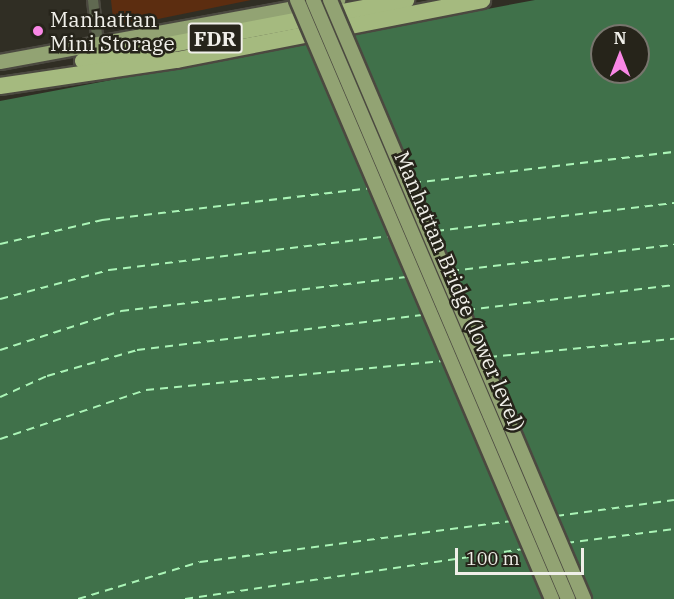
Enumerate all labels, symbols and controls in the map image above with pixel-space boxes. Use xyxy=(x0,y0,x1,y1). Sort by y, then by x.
place label: Manhattan Mini Storage xyxy=(50,6,175,56)
road number: FDR xyxy=(186,21,244,55)
marker: Manhattan Mini Storage xyxy=(31,24,45,38)
north arrow xyxy=(590,24,650,84)
text: N xyxy=(614,28,626,48)
street label: Manhattan Bridge (lower level) xyxy=(389,147,531,435)
scale bar xyxy=(458,536,587,574)
text: 100 m xyxy=(466,547,520,570)

